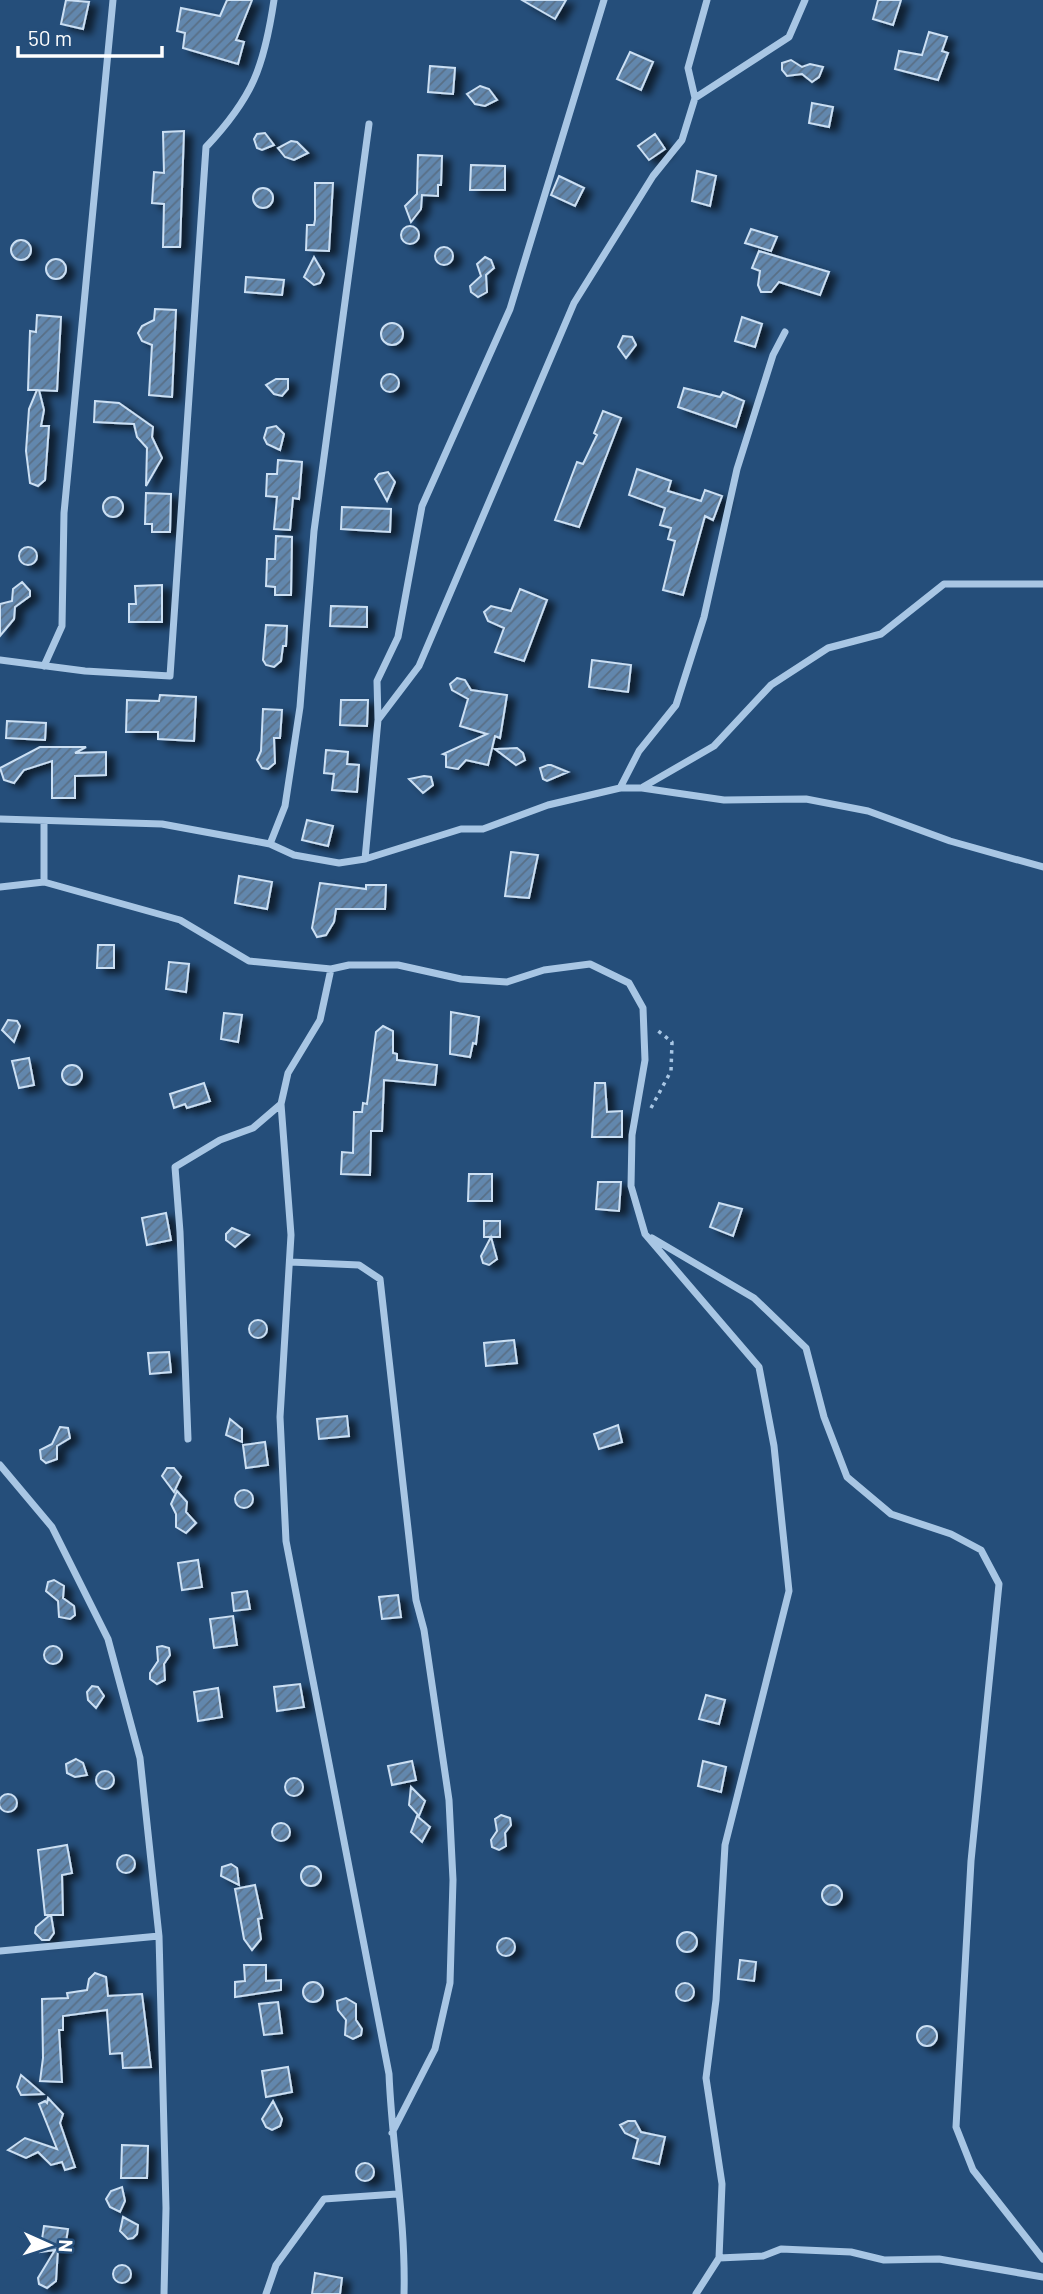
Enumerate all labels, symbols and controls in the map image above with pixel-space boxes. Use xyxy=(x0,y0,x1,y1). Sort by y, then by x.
scale bar xyxy=(18,14,161,58)
text: 50 m xyxy=(28,25,72,50)
north arrow xyxy=(14,2210,84,2280)
text: N xyxy=(55,2239,78,2253)

